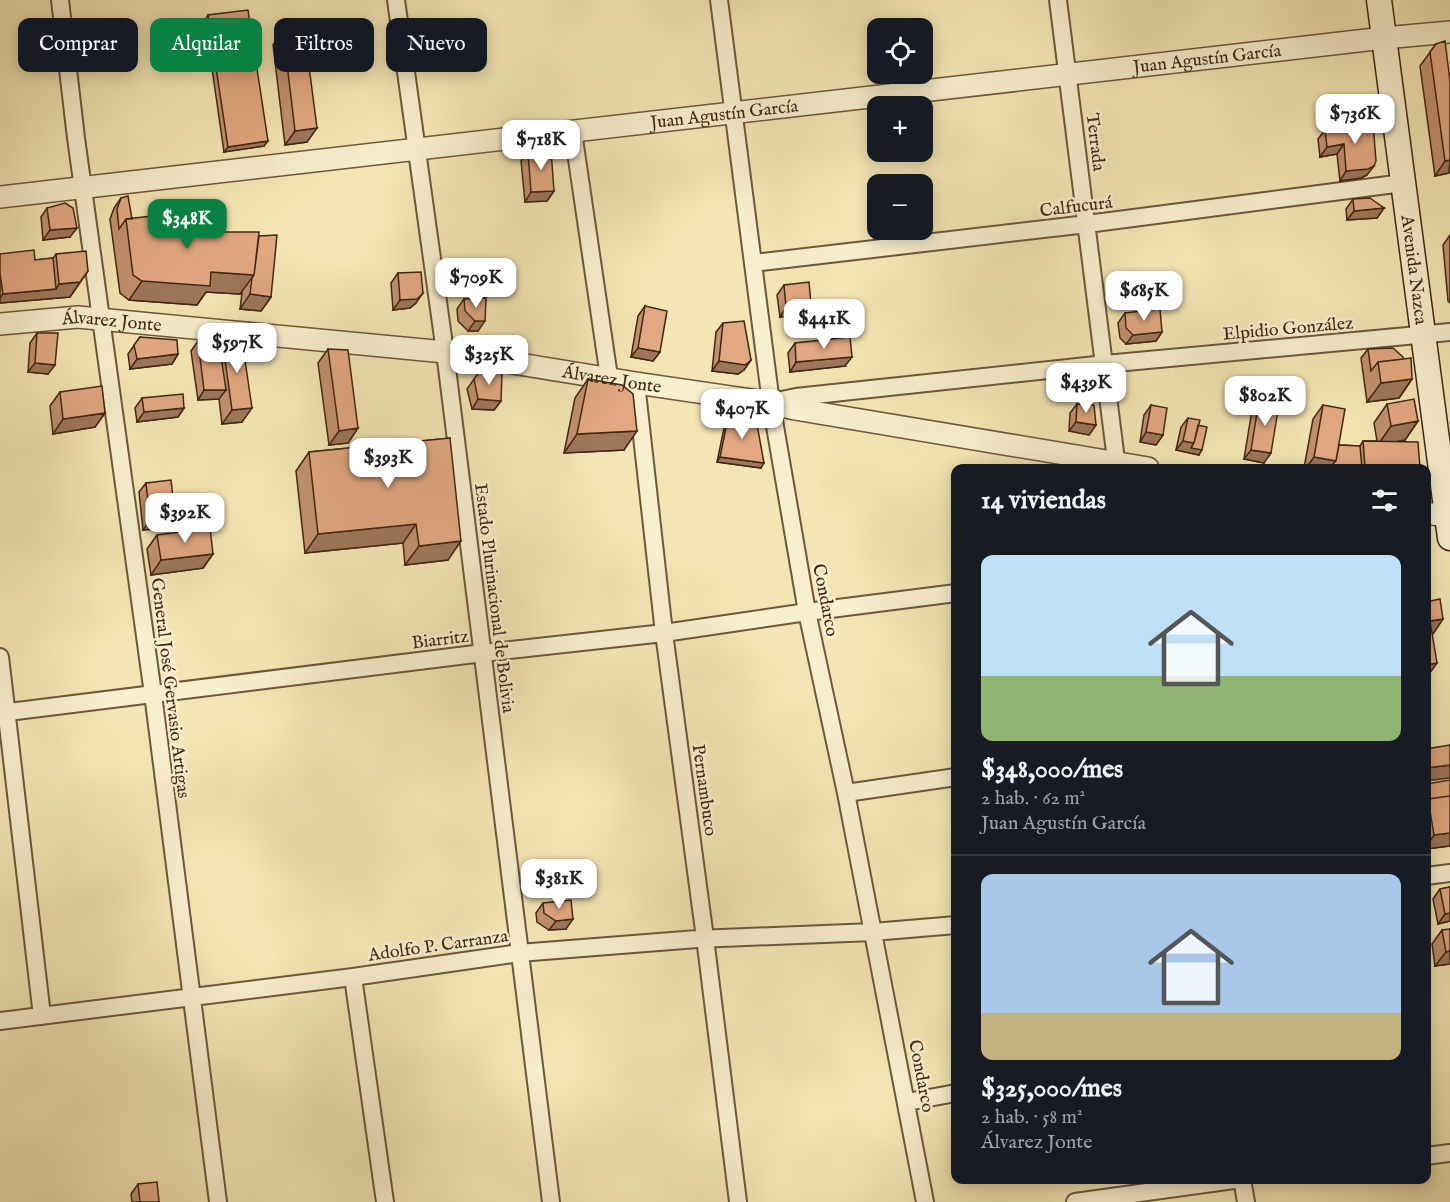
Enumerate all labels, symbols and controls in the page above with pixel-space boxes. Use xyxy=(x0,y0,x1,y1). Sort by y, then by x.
chip: Comprar xyxy=(18,18,138,72)
chip: Alquilar xyxy=(150,18,262,72)
chip: Filtros xyxy=(274,18,374,72)
chip: Nuevo xyxy=(386,18,487,72)
map controls xyxy=(867,18,933,240)
button: locate xyxy=(867,18,933,84)
street label: Juan Agustín García xyxy=(1130,40,1283,80)
pin: $736K xyxy=(1313,94,1397,145)
street label: Juan Agustín García xyxy=(647,95,800,135)
button: + xyxy=(867,96,933,162)
text: $736K xyxy=(1330,101,1380,126)
street label: Terrada xyxy=(1080,112,1109,173)
pin: $718K xyxy=(499,120,583,171)
text: $718K xyxy=(516,127,566,152)
button: − xyxy=(867,174,933,240)
street label: Calfucurá xyxy=(1039,192,1114,223)
pin: $348K xyxy=(145,199,229,250)
text: $348K xyxy=(162,206,212,231)
street label: Avenida Nazca xyxy=(1394,213,1432,326)
pin: $709K xyxy=(434,258,518,309)
text: $709K xyxy=(449,265,503,290)
pin: $685K xyxy=(1102,271,1186,322)
text: $685K xyxy=(1119,278,1169,303)
pin: $441K xyxy=(782,299,866,350)
street label: Álvarez Jonte xyxy=(60,305,162,338)
text: $441K xyxy=(798,306,850,331)
street label: Elpidio González xyxy=(1222,312,1354,347)
pin: $597K xyxy=(195,323,279,374)
text: $597K xyxy=(212,330,262,355)
pin: $325K xyxy=(447,335,531,386)
text: $325K xyxy=(464,342,514,367)
street label: Álvarez Jonte xyxy=(559,359,663,400)
pin: $439K xyxy=(1044,363,1128,414)
text: $439K xyxy=(1060,370,1112,395)
pin: $802K xyxy=(1223,376,1307,427)
text: $802K xyxy=(1239,383,1291,408)
pin: $407K xyxy=(700,389,784,440)
text: $407K xyxy=(715,396,769,421)
pin: $393K xyxy=(346,438,430,489)
text: $393K xyxy=(363,445,413,470)
street label: Estado Plurinacional de Bolivia xyxy=(468,482,519,715)
text: 14 viviendas xyxy=(981,484,1106,517)
icon: filters xyxy=(1368,484,1401,517)
pin: $392K xyxy=(143,493,227,544)
text: $392K xyxy=(159,500,211,525)
street label: Condarco xyxy=(806,562,843,639)
street label: General José Gervasio Artigas xyxy=(145,577,194,800)
icon: home xyxy=(1137,594,1245,702)
street label: Biarritz xyxy=(410,626,470,655)
street label: Pernambuco xyxy=(686,743,721,838)
text: $348,000/mes xyxy=(981,753,1123,786)
text: 2 hab. · 62 m² xyxy=(981,786,1085,811)
text: Juan Agustín García xyxy=(981,811,1146,836)
pin: $381K xyxy=(517,859,601,910)
text: $381K xyxy=(535,866,583,891)
icon: home xyxy=(1137,913,1245,1021)
street label: Adolfo P. Carranza xyxy=(366,925,510,968)
street label: Condarco xyxy=(902,1038,939,1115)
text: $325,000/mes xyxy=(981,1072,1122,1105)
text: 2 hab. · 58 m² xyxy=(981,1105,1083,1130)
text: Álvarez Jonte xyxy=(981,1130,1092,1155)

